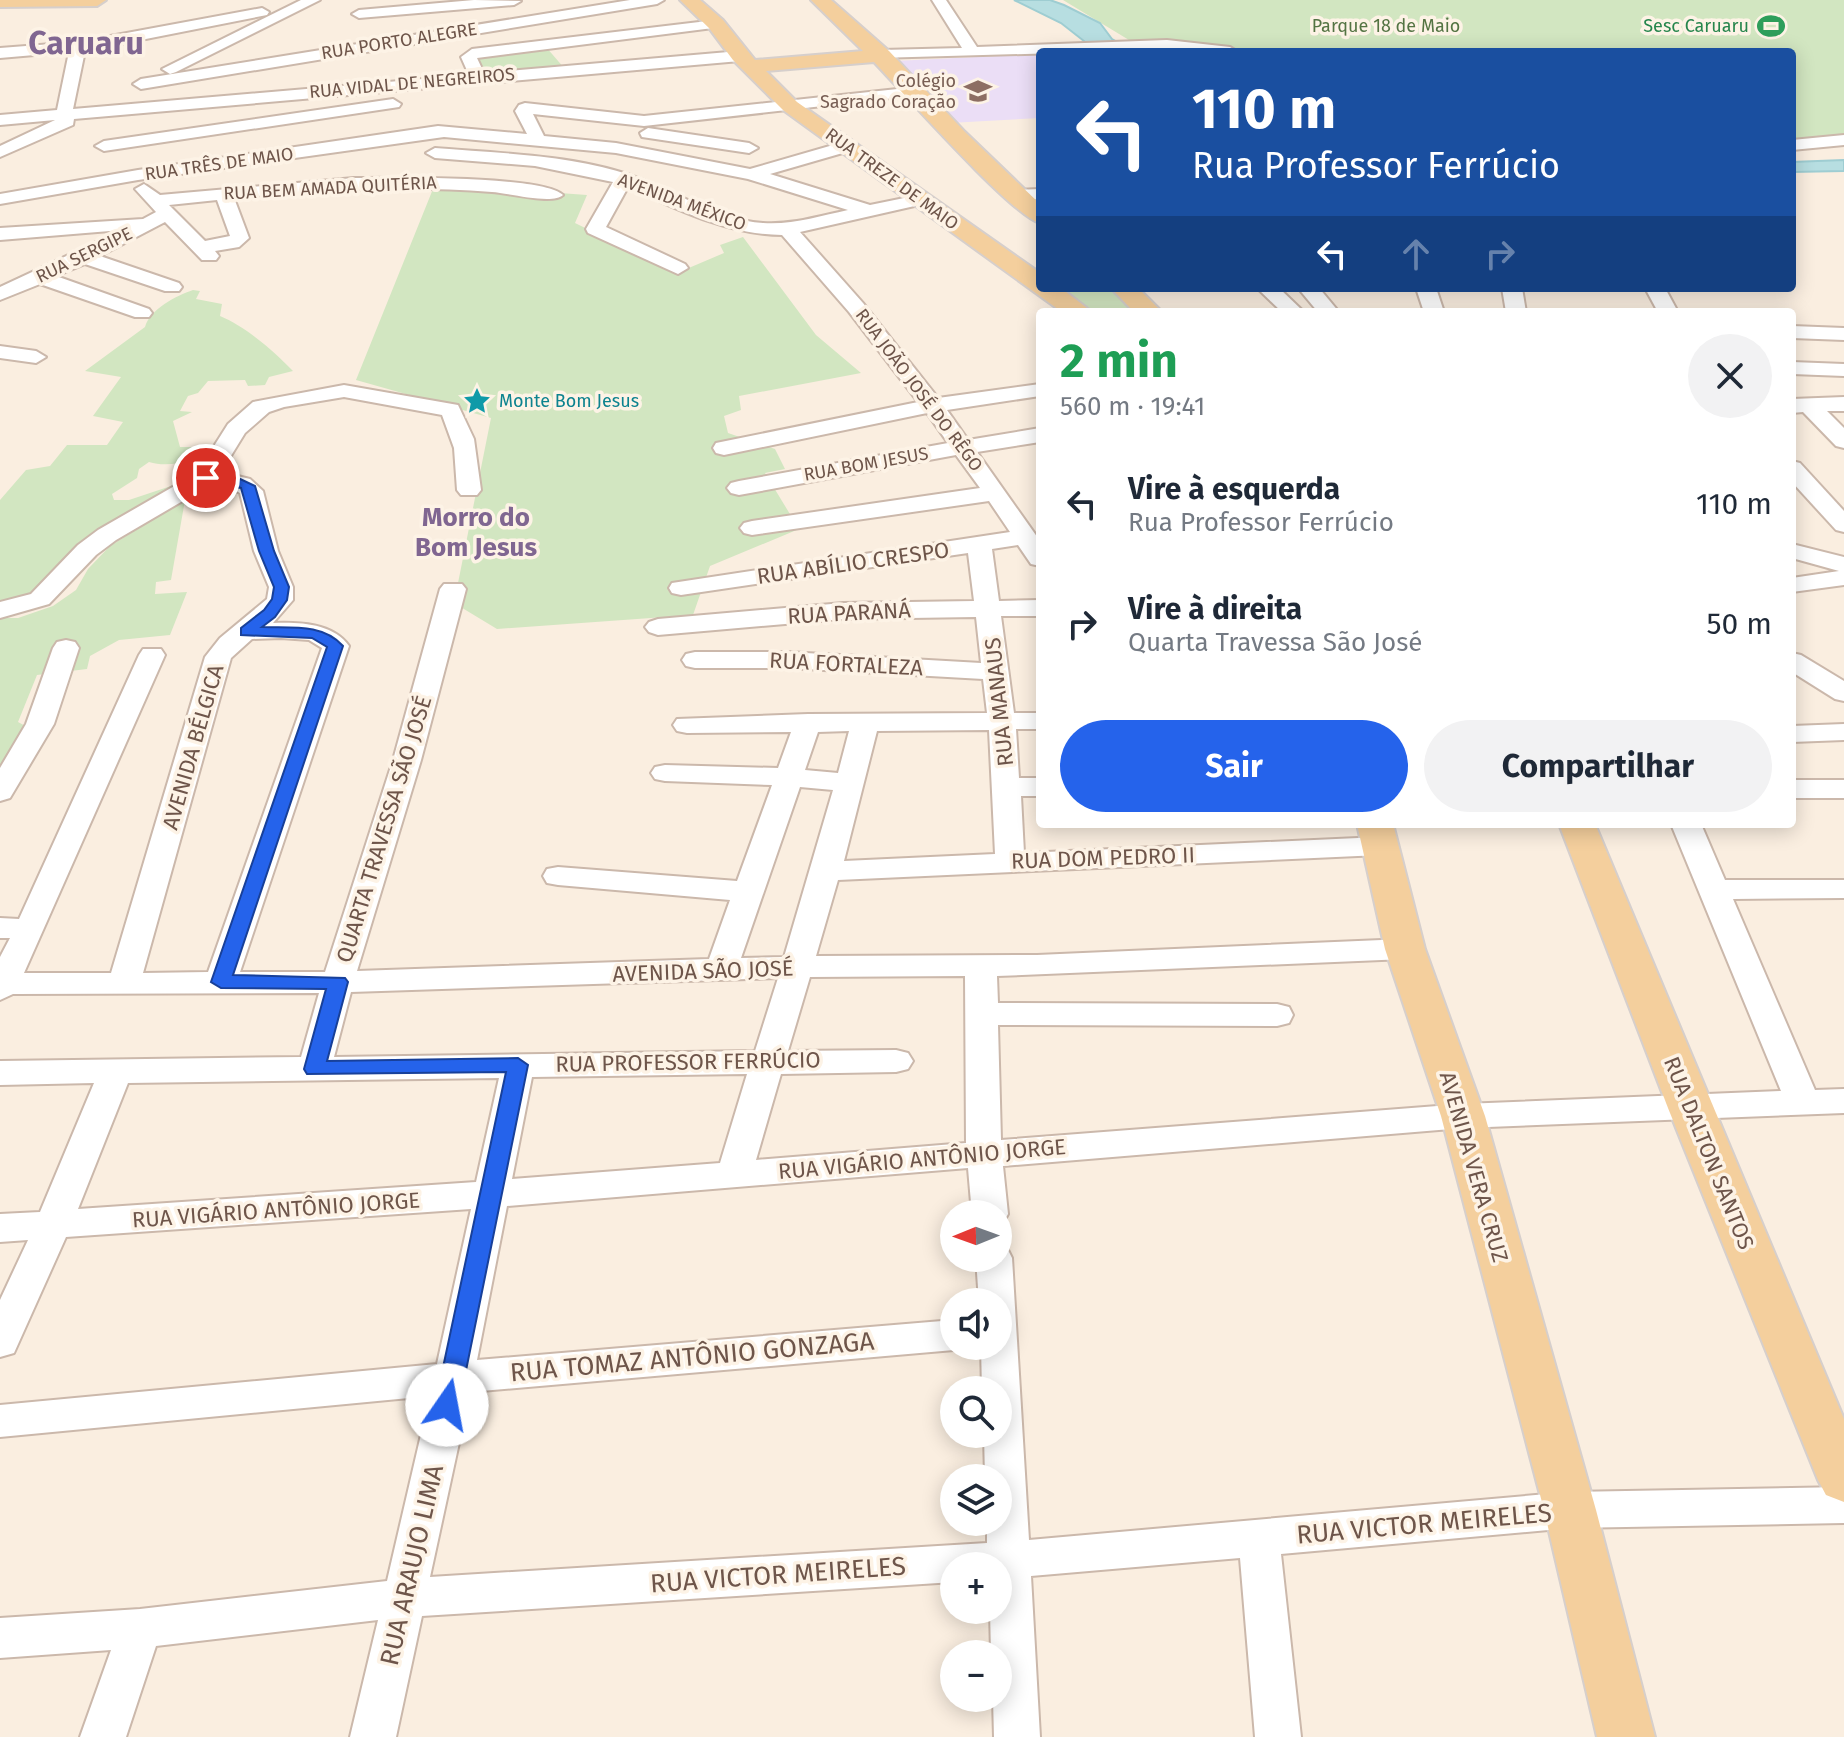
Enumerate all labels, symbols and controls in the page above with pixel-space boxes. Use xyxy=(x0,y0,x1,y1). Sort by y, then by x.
sports icon: Sesc Caruaru xyxy=(1756,11,1786,41)
park label: Parque 18 de Maio xyxy=(1312,15,1460,37)
place label: Sesc Caruaru xyxy=(1643,15,1749,37)
street label: RUA PORTO ALEGRE xyxy=(319,18,479,64)
district label: Caruaru xyxy=(28,24,144,62)
street label: RUA VIDAL DE NEGREIROS xyxy=(308,63,516,103)
place label: Colégio Sagrado Coração xyxy=(820,70,956,113)
school or university icon: Colégio Sagrado Coração xyxy=(963,76,993,106)
text: 110 m xyxy=(1192,76,1336,143)
icon: left xyxy=(1060,80,1164,184)
street label: RUA TREZE DE MAIO xyxy=(821,123,963,235)
street label: RUA TRÊS DE MAIO xyxy=(143,143,295,185)
text: Rua Professor Ferrúcio xyxy=(1192,144,1560,188)
street label: AVENIDA MÉXICO xyxy=(615,168,749,235)
street label: RUA BEM AMADA QUITÉRIA xyxy=(223,170,438,205)
street label: RUA SERGIPE xyxy=(32,222,136,288)
icon: left xyxy=(1310,232,1354,276)
icon: ahead xyxy=(1394,232,1438,276)
icon: right xyxy=(1478,232,1522,276)
street label: RUA JOÃO JOSÉ DO RÊGO xyxy=(851,304,988,476)
text: 2 min xyxy=(1060,332,1178,390)
button: close xyxy=(1688,334,1772,418)
place icon: Monte Bom Jesus xyxy=(462,386,492,416)
place label: Monte Bom Jesus xyxy=(499,390,639,412)
text: 560 m · 19:41 xyxy=(1060,391,1205,422)
street label: RUA BOM JESUS xyxy=(802,442,930,486)
pin xyxy=(172,444,240,512)
icon: arrive xyxy=(184,456,228,500)
text: Vire à esquerda xyxy=(1128,471,1340,507)
icon: left xyxy=(1060,482,1104,526)
text: 110 m xyxy=(1696,486,1772,522)
district label: Morro do Bom Jesus xyxy=(415,502,537,563)
text: Rua Professor Ferrúcio xyxy=(1128,507,1394,538)
street label: RUA ABÍLIO CRESPO xyxy=(755,536,951,590)
text: Vire à direita xyxy=(1128,591,1302,627)
street label: RUA PARANÁ xyxy=(787,596,912,630)
icon: right xyxy=(1060,602,1104,646)
text: 50 m xyxy=(1707,606,1772,642)
text: Quarta Travessa São José xyxy=(1128,627,1423,658)
street label: RUA MANAUS xyxy=(979,636,1019,768)
street label: RUA FORTALEZA xyxy=(768,646,924,682)
street label: AVENIDA BÉLGICA xyxy=(157,661,230,833)
street label: QUARTA TRAVESSA SÃO JOSÉ xyxy=(331,692,437,966)
button: Sair xyxy=(1060,720,1408,812)
button: Compartilhar xyxy=(1424,720,1772,812)
street label: RUA DOM PEDRO II xyxy=(1011,841,1195,875)
street label: AVENIDA SÃO JOSÉ xyxy=(612,954,794,988)
street label: RUA PROFESSOR FERRÚCIO xyxy=(555,1046,821,1078)
street label: RUA DALTON SANTOS xyxy=(1658,1053,1760,1253)
street label: AVENIDA VERA CRUZ xyxy=(1434,1068,1514,1266)
street label: RUA VIGÁRIO ANTÔNIO JORGE xyxy=(777,1133,1067,1185)
street label: RUA VIGÁRIO ANTÔNIO JORGE xyxy=(131,1186,421,1234)
north arrow xyxy=(940,1200,1012,1272)
map controls xyxy=(940,1200,1012,1712)
button: sound xyxy=(940,1288,1012,1360)
street label: RUA TOMAZ ANTÔNIO GONZAGA xyxy=(509,1326,875,1388)
position arrow xyxy=(405,1363,489,1447)
button: search xyxy=(940,1376,1012,1448)
street label: RUA ARAUJO LIMA xyxy=(374,1461,450,1668)
button: layers xyxy=(940,1464,1012,1536)
street label: RUA VICTOR MEIRELES xyxy=(1295,1497,1553,1551)
street label: RUA VICTOR MEIRELES xyxy=(649,1551,907,1599)
button: + xyxy=(940,1552,1012,1624)
button: − xyxy=(940,1640,1012,1712)

